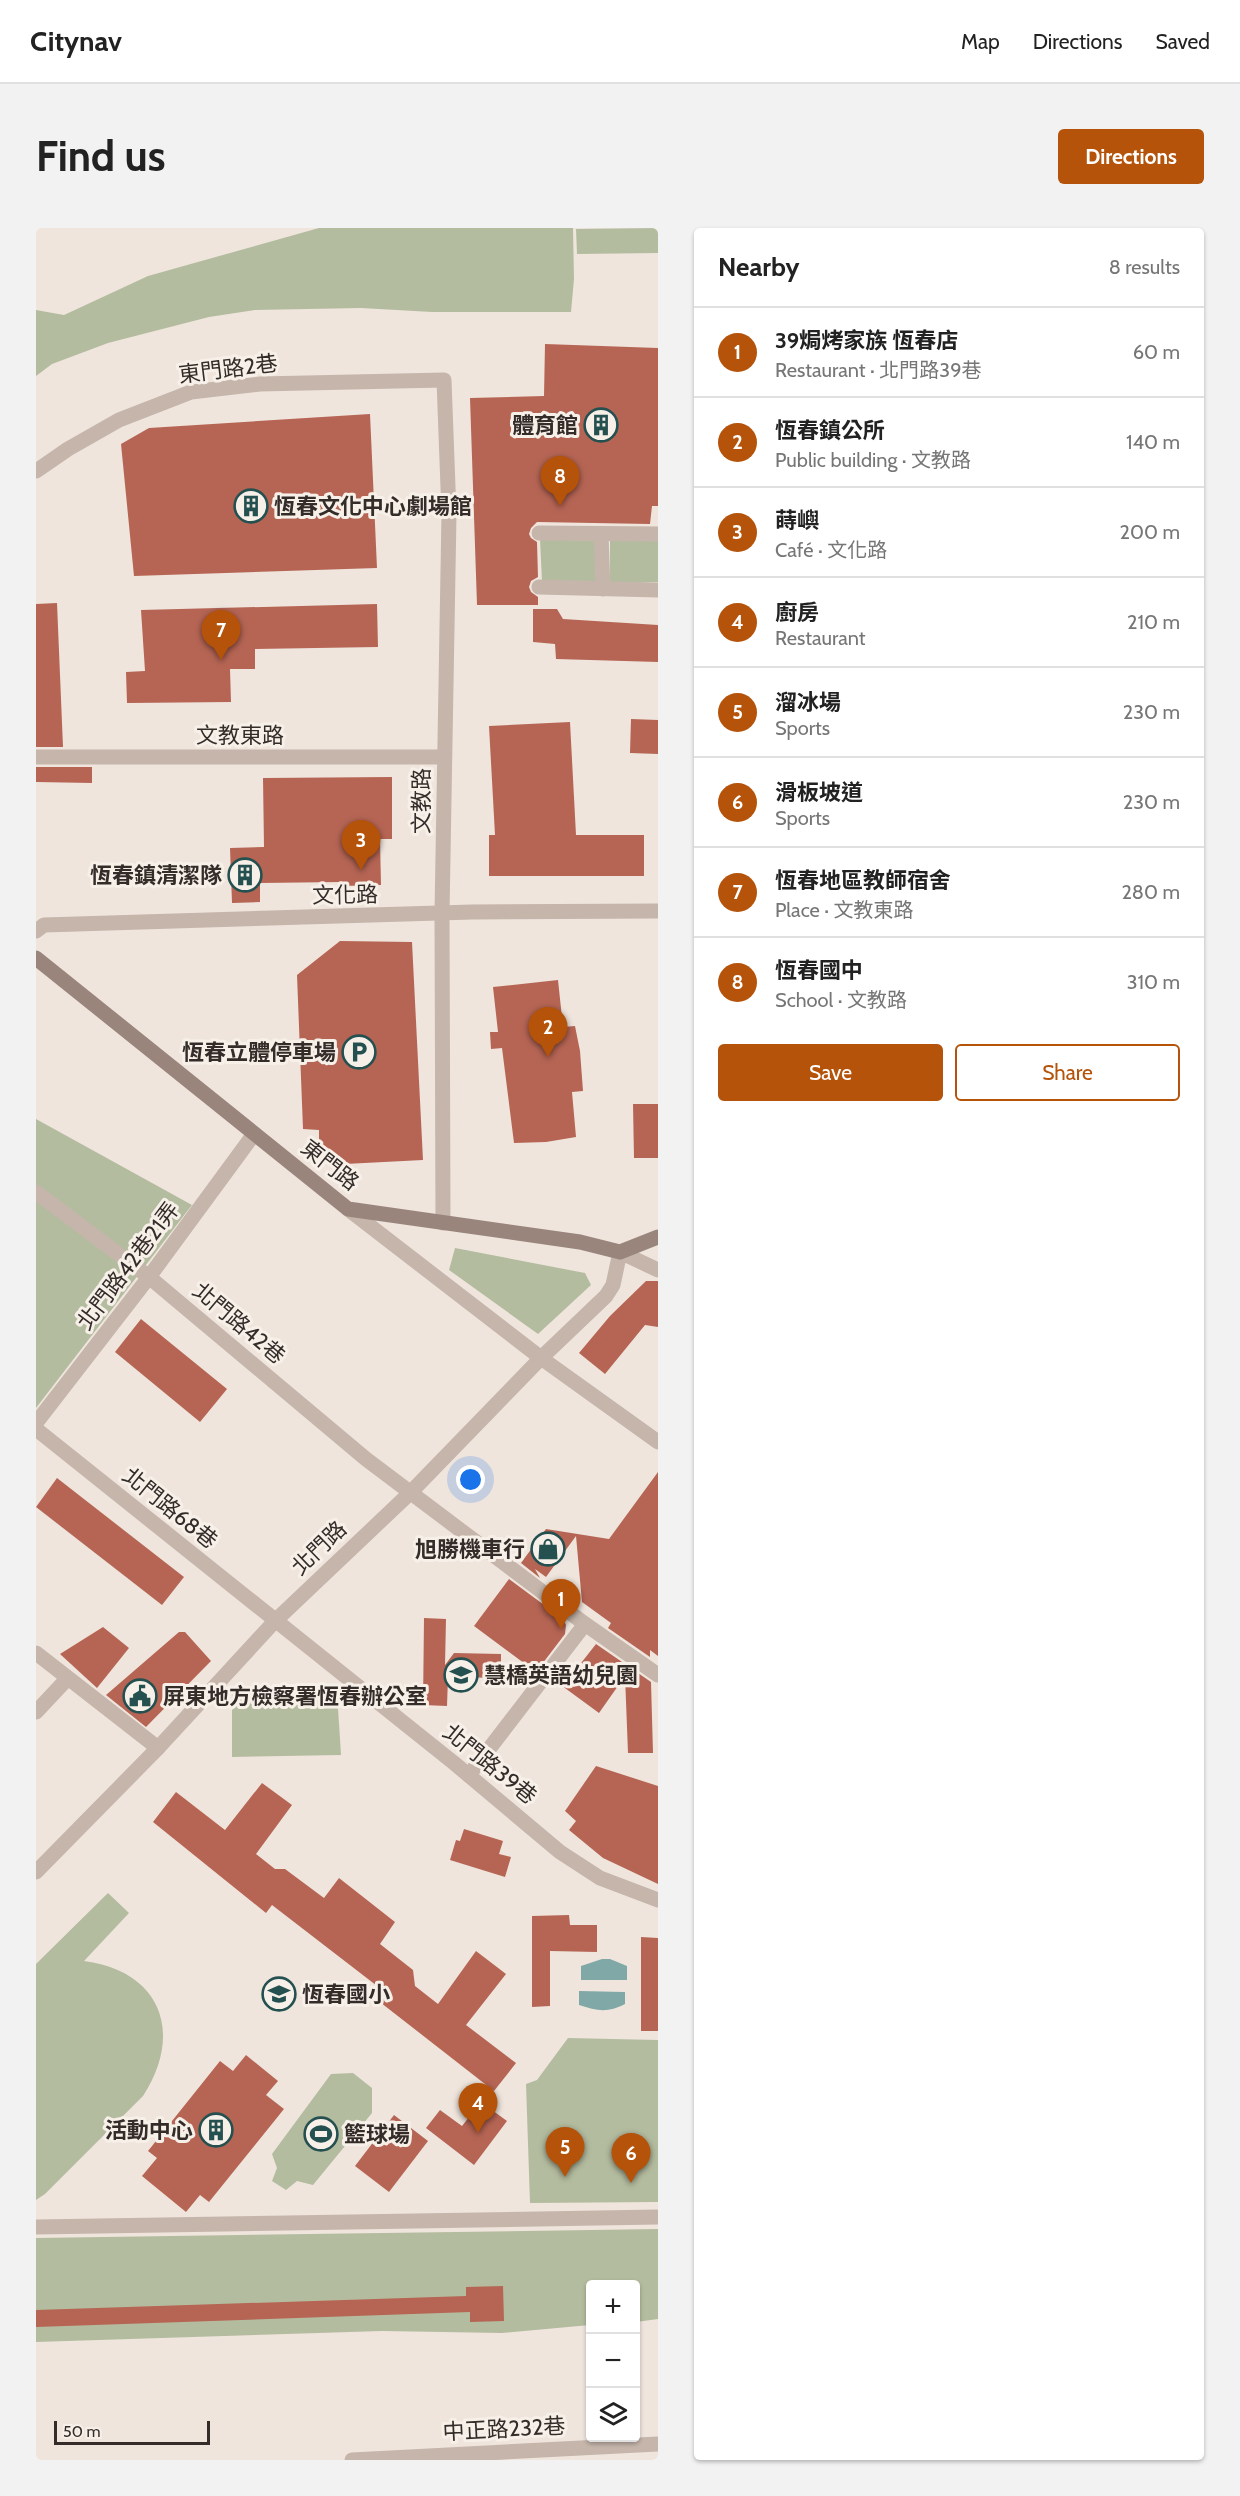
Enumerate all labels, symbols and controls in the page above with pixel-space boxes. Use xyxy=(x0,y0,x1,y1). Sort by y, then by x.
text: Citynav xyxy=(30,24,122,58)
text: Map xyxy=(961,29,1000,54)
text: Directions xyxy=(1033,29,1122,54)
text: Saved xyxy=(1155,29,1210,54)
button: Directions xyxy=(1058,129,1204,184)
text: Find us xyxy=(36,130,165,182)
text: Nearby xyxy=(718,251,799,283)
text: 8 results xyxy=(1109,255,1180,279)
text: 39焗烤家族 恆春店 xyxy=(775,327,958,354)
text: 1 xyxy=(734,340,741,364)
text: 60 m xyxy=(1133,340,1180,364)
street label: 東門路2巷 xyxy=(177,350,279,388)
text: Restaurant · 北門路39巷 xyxy=(775,358,982,382)
building icon: 體育館 xyxy=(583,407,619,443)
place label: 體育館 xyxy=(512,412,578,439)
text: 恆春鎮公所 xyxy=(775,417,885,444)
text: 2 xyxy=(732,430,743,454)
text: 140 m xyxy=(1126,430,1180,454)
text: Public building · 文教路 xyxy=(775,448,971,472)
pin: 8 xyxy=(540,456,580,506)
building icon: 恆春文化中心劇場館 xyxy=(233,488,269,524)
place label: 恆春文化中心劇場館 xyxy=(274,493,472,520)
text: 蒔嶼 xyxy=(775,507,819,534)
text: 3 xyxy=(732,520,743,544)
text: 200 m xyxy=(1120,520,1180,544)
text: Café · 文化路 xyxy=(775,538,887,562)
text: 廚房 xyxy=(775,599,819,626)
pin: 7 xyxy=(202,610,240,660)
text: 4 xyxy=(731,610,744,634)
text: 210 m xyxy=(1127,610,1180,634)
text: Restaurant xyxy=(775,626,866,650)
text: 溜冰場 xyxy=(775,689,841,716)
text: 5 xyxy=(732,700,743,724)
text: 230 m xyxy=(1123,700,1180,724)
text: Sports xyxy=(775,716,830,740)
street label: 文教東路 xyxy=(196,722,284,749)
street label: 文教路 xyxy=(408,768,435,834)
text: 滑板坡道 xyxy=(775,779,863,806)
text: 6 xyxy=(732,790,743,814)
text: 230 m xyxy=(1123,790,1180,814)
text: Sports xyxy=(775,806,830,830)
pin: 3 xyxy=(342,820,380,870)
building icon: 恆春鎮清潔隊 xyxy=(227,857,263,893)
place label: 恆春鎮清潔隊 xyxy=(90,862,222,889)
text: 恆春地區教師宿舍 xyxy=(775,867,951,894)
text: 7 xyxy=(732,880,743,904)
text: 280 m xyxy=(1121,880,1180,904)
street label: 文化路 xyxy=(312,881,378,909)
text: Place · 文教東路 xyxy=(775,898,914,922)
text: 恆春國中 xyxy=(775,957,863,984)
text: 8 xyxy=(731,970,744,994)
text: 310 m xyxy=(1127,970,1180,994)
text: School · 文教路 xyxy=(775,988,907,1012)
pin: 2 xyxy=(528,1008,568,1057)
parking icon: 恆春立體停車場 xyxy=(341,1034,377,1070)
place label: 恆春立體停車場 xyxy=(182,1039,336,1066)
button: Save xyxy=(718,1044,943,1101)
button: Share xyxy=(955,1044,1180,1101)
street label: 東門路 xyxy=(296,1134,364,1196)
street label: 北門路42巷21弄 xyxy=(71,1197,185,1335)
street label: 北門路42巷 xyxy=(187,1277,291,1369)
street label: 北門路68巷 xyxy=(117,1462,223,1554)
your location xyxy=(456,1465,485,1494)
street label: 北門路 xyxy=(286,1515,352,1581)
shop icon: 旭勝機車行 xyxy=(530,1531,566,1567)
place label: 旭勝機車行 xyxy=(415,1536,525,1563)
pin: 1 xyxy=(542,1580,580,1629)
school or university icon: 慧橋英語幼兒園 xyxy=(443,1657,479,1693)
place label: 慧橋英語幼兒園 xyxy=(484,1662,638,1689)
public building icon: 屏東地方檢察署恆春辦公室 xyxy=(122,1678,158,1714)
place label: 屏東地方檢察署恆春辦公室 xyxy=(163,1683,427,1710)
street label: 北門路39巷 xyxy=(438,1718,542,1810)
school or university icon: 恆春國小 xyxy=(261,1976,297,2012)
place label: 恆春國小 xyxy=(302,1981,390,2008)
pin: 4 xyxy=(458,2084,498,2133)
building icon: 活動中心 xyxy=(198,2112,234,2148)
sports icon: 籃球場 xyxy=(303,2116,339,2152)
place label: 活動中心 xyxy=(105,2117,193,2144)
place label: 籃球場 xyxy=(344,2121,410,2148)
pin: 5 xyxy=(546,2128,584,2177)
pin: 6 xyxy=(612,2134,650,2183)
map controls xyxy=(586,2280,640,2442)
button: + xyxy=(586,2280,640,2334)
button: − xyxy=(586,2334,640,2388)
button: layers xyxy=(586,2388,640,2442)
street label: 中正路232巷 xyxy=(442,2412,566,2446)
scale bar xyxy=(54,2418,210,2446)
text: 50 m xyxy=(63,2422,100,2441)

